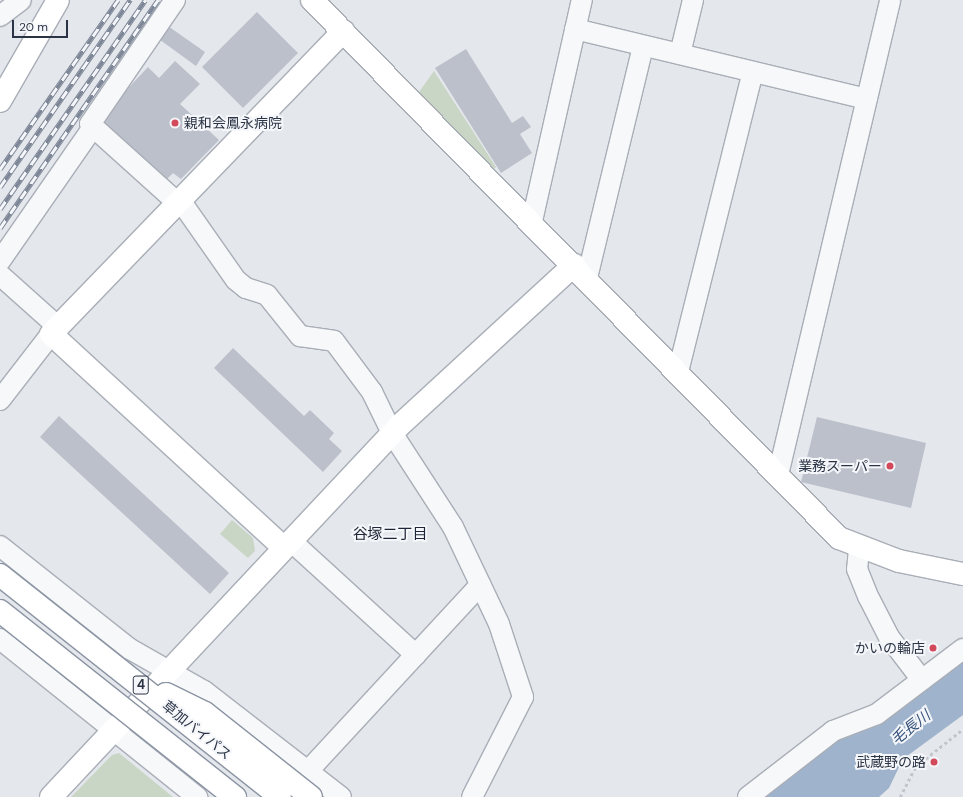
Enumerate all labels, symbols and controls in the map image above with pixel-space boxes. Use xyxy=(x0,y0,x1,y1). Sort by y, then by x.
scale bar xyxy=(14,12,70,38)
text: 20 m xyxy=(19,19,48,35)
place label: 親和会鳳永病院 xyxy=(184,115,282,131)
marker: 親和会鳳永病院 xyxy=(169,117,181,129)
place label: 業務スーパー xyxy=(798,458,882,474)
marker: 業務スーパー xyxy=(885,461,895,471)
district label: 谷塚二丁目 xyxy=(353,526,427,544)
place label: かいの輪店 xyxy=(855,640,925,656)
marker: かいの輪店 xyxy=(928,643,938,653)
road number: 4 xyxy=(132,674,150,696)
street label: 草加バイパス xyxy=(159,697,235,763)
water label: 毛長川 xyxy=(888,707,934,749)
place label: 武蔵野の路 xyxy=(856,754,926,770)
marker: 武蔵野の路 xyxy=(929,757,939,767)

